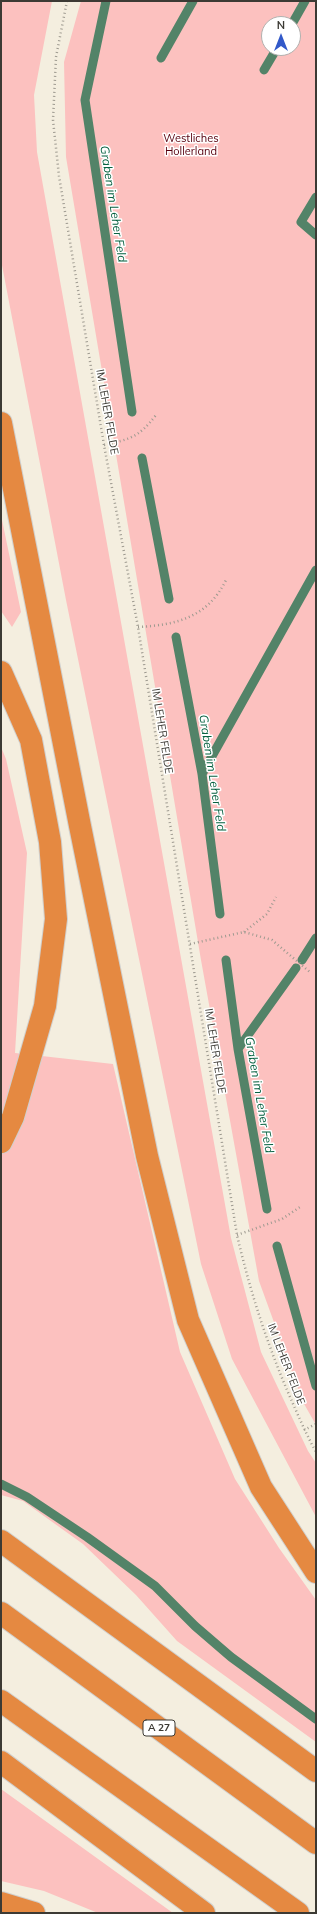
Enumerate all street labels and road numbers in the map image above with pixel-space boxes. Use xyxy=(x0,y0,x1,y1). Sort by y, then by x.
street label: IM LEHER FELDE xyxy=(93,368,121,456)
street label: IM LEHER FELDE xyxy=(149,687,175,775)
street label: IM LEHER FELDE xyxy=(202,1007,228,1095)
street label: IM LEHER FELDE xyxy=(264,1321,308,1407)
road number: A 27 xyxy=(143,1720,175,1736)

